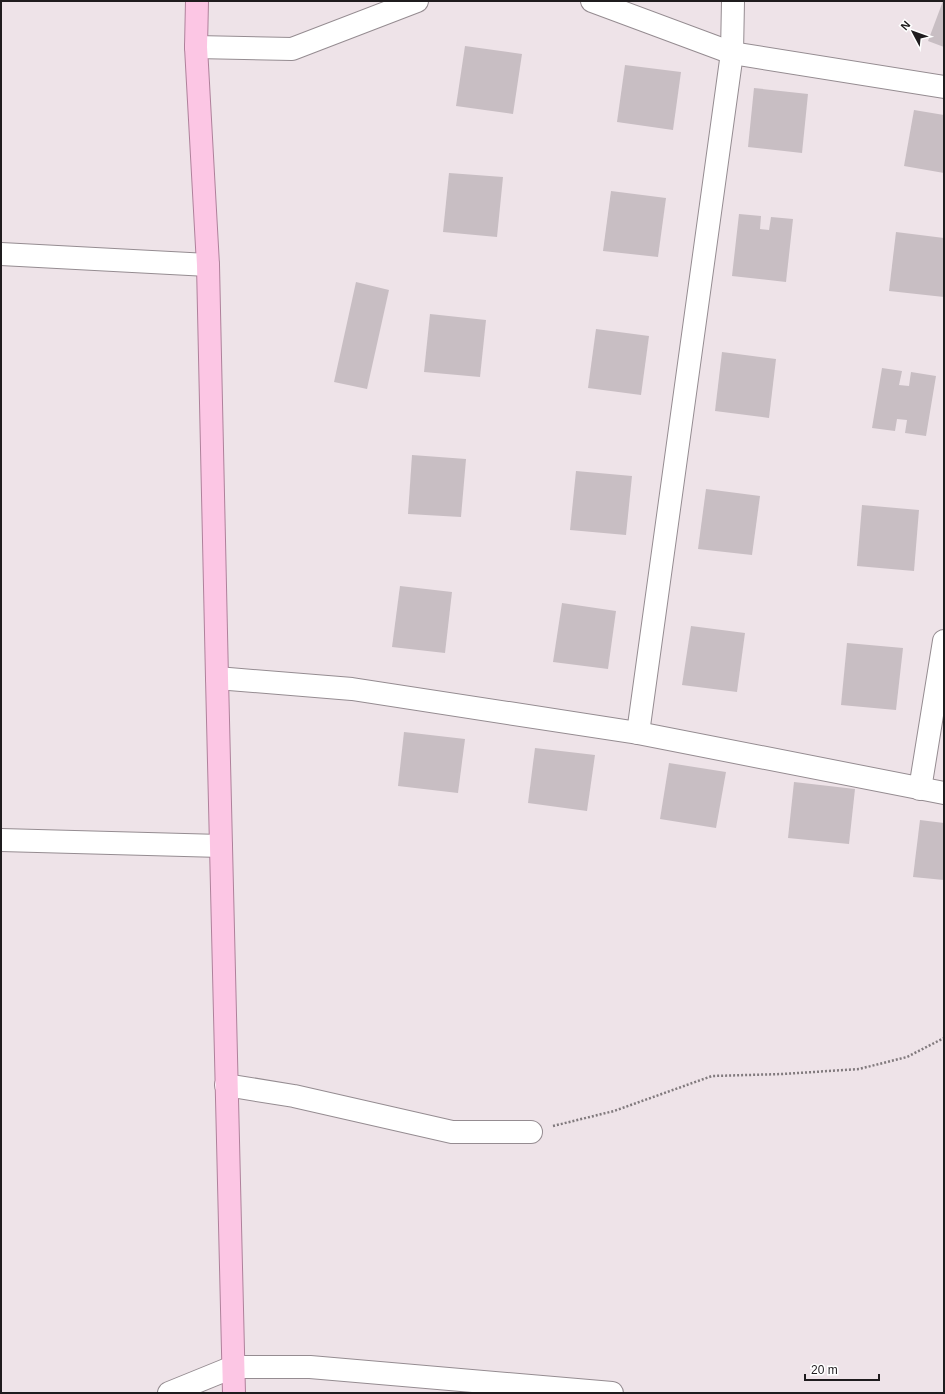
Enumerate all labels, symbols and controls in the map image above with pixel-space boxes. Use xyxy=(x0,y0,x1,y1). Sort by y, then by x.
north arrow xyxy=(893,12,933,52)
text: N xyxy=(898,18,913,32)
scale bar xyxy=(805,1356,879,1382)
text: 20 m xyxy=(811,1363,838,1377)

